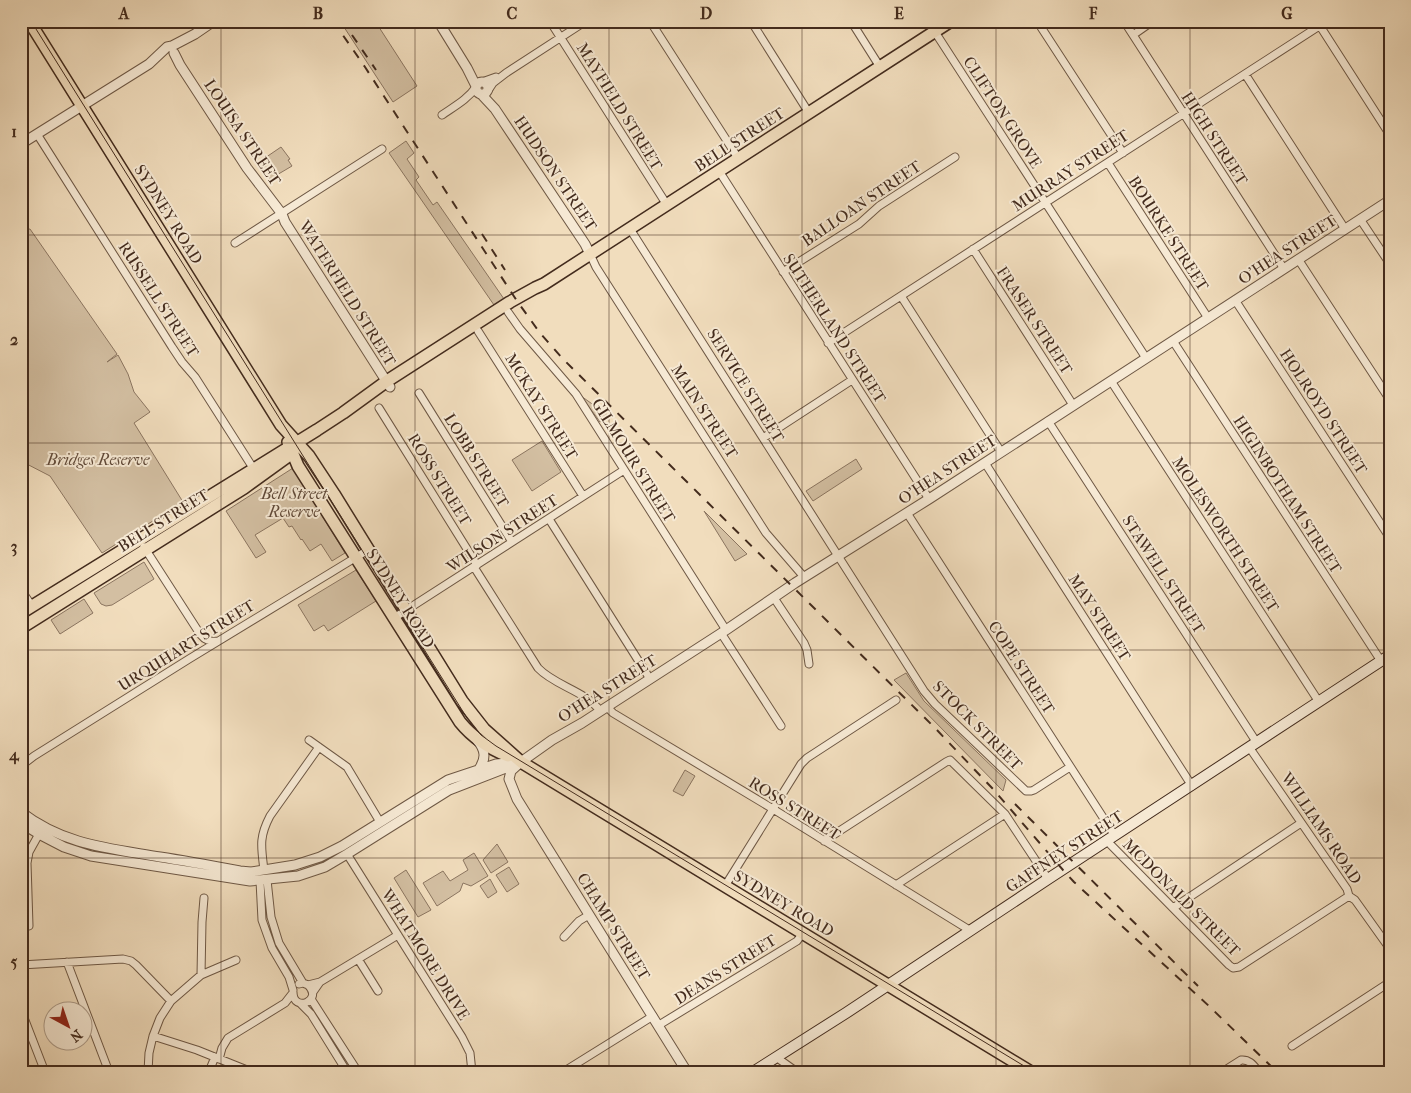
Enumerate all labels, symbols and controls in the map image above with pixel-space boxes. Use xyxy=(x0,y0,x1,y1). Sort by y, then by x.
text: A xyxy=(118,4,130,23)
text: B xyxy=(313,4,323,23)
text: C xyxy=(507,4,518,23)
text: D xyxy=(700,4,712,23)
text: E xyxy=(894,4,904,23)
text: F xyxy=(1088,4,1098,23)
text: G xyxy=(1281,4,1293,23)
street label: MAYFIELD STREET xyxy=(573,39,667,174)
street label: CLIFTON GROVE xyxy=(959,53,1046,172)
street label: LOUISA STREET xyxy=(200,76,285,189)
street label: HIGH STREET xyxy=(1177,88,1252,189)
street label: BELL STREET xyxy=(691,103,788,176)
street label: HUDSON STREET xyxy=(510,112,601,235)
text: 1 xyxy=(11,122,17,141)
street label: MURRAY STREET xyxy=(1008,125,1132,215)
street label: BALLOAN STREET xyxy=(798,156,925,250)
street label: SYDNEY ROAD xyxy=(130,161,207,267)
street label: BOURKE STREET xyxy=(1124,172,1213,294)
street label: O'HEA STREET xyxy=(1235,210,1340,288)
street label: WATERFIELD STREET xyxy=(295,216,400,370)
street label: RUSSELL STREET xyxy=(114,238,203,361)
street label: SUTHERLAND STREET xyxy=(779,250,890,407)
street label: FRASER STREET xyxy=(993,263,1077,378)
street label: SERVICE STREET xyxy=(703,325,788,446)
text: 2 xyxy=(10,330,18,349)
street label: HOLROYD STREET xyxy=(1276,345,1371,478)
street label: MCKAY STREET xyxy=(501,349,582,463)
street label: MAIN STREET xyxy=(667,361,742,462)
street label: GILMOUR STREET xyxy=(588,395,680,526)
street label: LOBB STREET xyxy=(440,410,513,511)
street label: HIGINBOTHAM STREET xyxy=(1229,412,1346,577)
street label: ROSS STREET xyxy=(404,430,475,529)
street label: O'HEA STREET xyxy=(895,430,1000,508)
park label: Bridges Reserve xyxy=(45,450,150,469)
street label: MOLESWORTH STREET xyxy=(1168,453,1283,616)
park label: Bell Street Reserve xyxy=(260,484,328,521)
street label: BELL STREET xyxy=(114,485,212,556)
street label: WILSON STREET xyxy=(442,490,562,577)
street label: STAWELL STREET xyxy=(1118,512,1209,637)
text: 3 xyxy=(11,537,17,557)
street label: SYDNEY ROAD xyxy=(362,545,439,651)
street label: MAY STREET xyxy=(1064,570,1135,664)
street label: URQUHART STREET xyxy=(115,596,258,695)
street label: COPE STREET xyxy=(984,617,1059,717)
street label: O'HEA STREET xyxy=(554,650,661,726)
street label: STOCK STREET xyxy=(929,677,1026,774)
text: 4 xyxy=(8,745,20,765)
street label: WILLIAMS ROAD xyxy=(1277,768,1366,888)
street label: ROSS STREET xyxy=(745,773,844,844)
street label: GAFFNEY STREET xyxy=(1002,806,1127,896)
street label: MCDONALD STREET xyxy=(1119,835,1245,960)
street label: SYDNEY ROAD xyxy=(730,866,837,941)
street label: CHAMP STREET xyxy=(573,869,654,983)
street label: WHATMORE DRIVE xyxy=(377,884,474,1024)
street label: DEANS STREET xyxy=(671,930,780,1008)
text: 5 xyxy=(11,952,18,971)
north arrow xyxy=(42,1000,92,1050)
text: N xyxy=(66,1026,86,1046)

